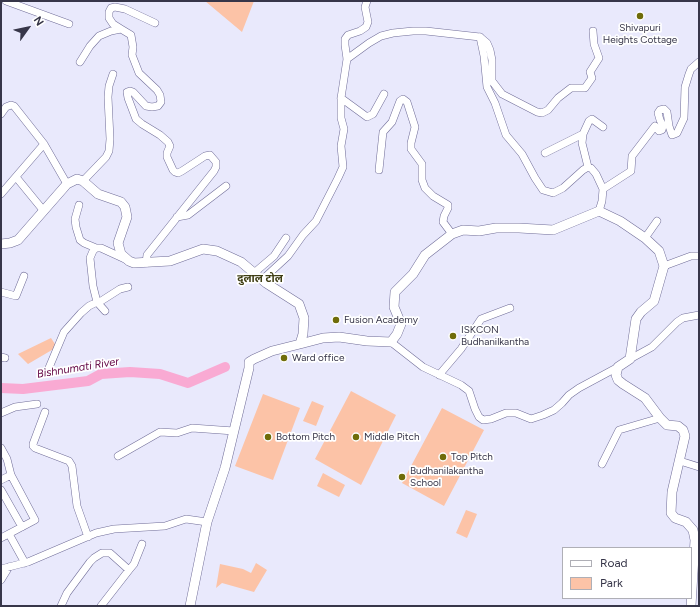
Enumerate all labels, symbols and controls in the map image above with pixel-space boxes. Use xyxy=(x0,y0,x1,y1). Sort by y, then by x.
north arrow xyxy=(8,8,48,48)
marker: Shivapuri Heights Cottage xyxy=(635,11,645,21)
text: N xyxy=(31,14,46,28)
place label: Shivapuri Heights Cottage xyxy=(603,22,677,46)
district label: दुलाल टोल xyxy=(237,272,283,286)
place label: Fusion Academy xyxy=(344,314,418,326)
marker: Fusion Academy xyxy=(331,315,341,325)
place label: ISKCON Budhanilkantha xyxy=(461,324,529,348)
marker: ISKCON Budhanilkantha xyxy=(448,331,458,341)
place label: Ward office xyxy=(292,352,344,364)
marker: Ward office xyxy=(279,353,289,363)
water label: Bishnumati River xyxy=(36,355,120,381)
place label: Bottom Pitch xyxy=(276,431,335,443)
place label: Middle Pitch xyxy=(364,431,419,443)
marker: Bottom Pitch xyxy=(263,432,273,442)
marker: Middle Pitch xyxy=(351,432,361,442)
place label: Top Pitch xyxy=(451,451,493,463)
marker: Top Pitch xyxy=(438,452,448,462)
place label: Budhanilakantha School xyxy=(410,465,483,488)
marker: Budhanilakantha School xyxy=(397,472,407,482)
legend xyxy=(562,547,692,599)
text: Road xyxy=(600,556,628,570)
text: Park xyxy=(600,576,623,590)

